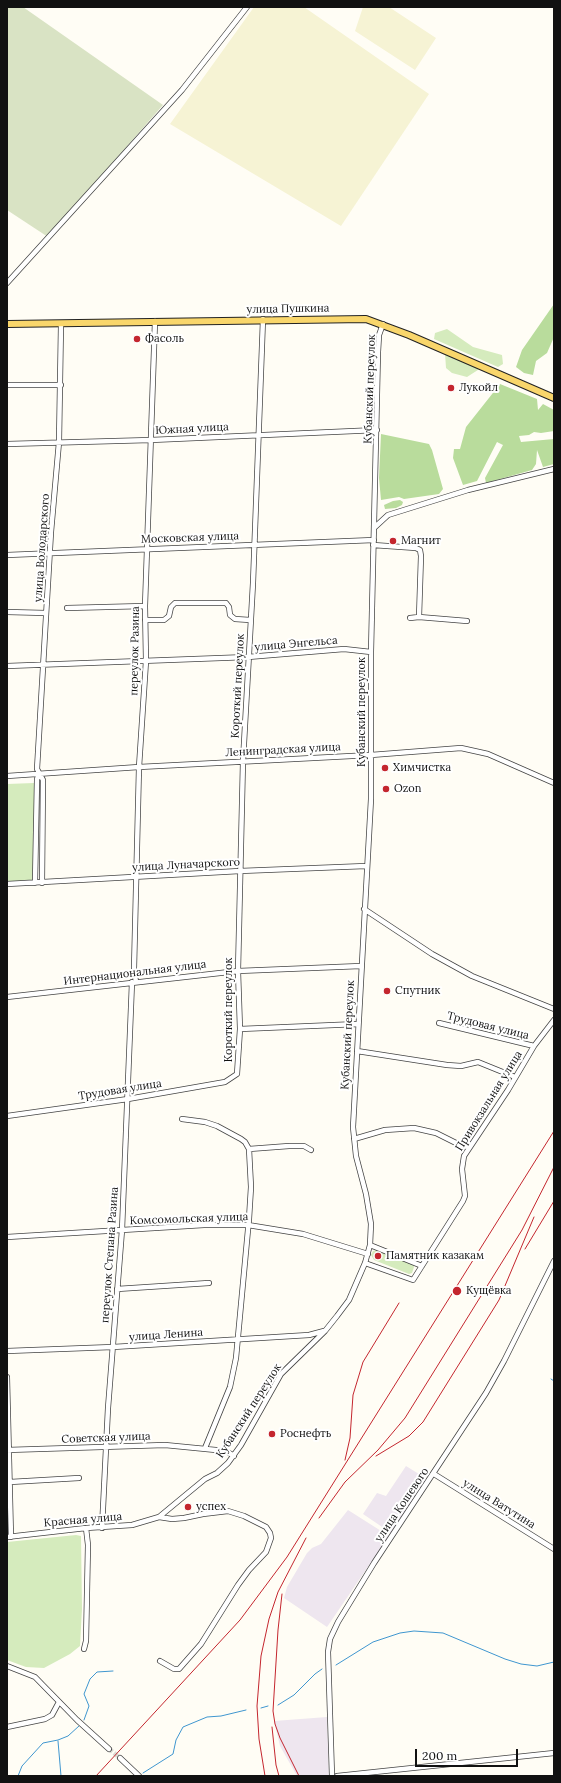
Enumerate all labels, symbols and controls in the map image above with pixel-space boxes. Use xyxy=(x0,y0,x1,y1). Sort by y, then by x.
street label: улица Пушкина xyxy=(246,302,330,316)
place label: Фасоль xyxy=(145,332,184,346)
marker: Фасоль xyxy=(132,334,142,344)
street label: Кубанский переулок xyxy=(361,334,379,444)
place label: Лукойл xyxy=(459,381,498,395)
marker: Лукойл xyxy=(446,383,456,393)
street label: Южная улица xyxy=(155,420,229,438)
street label: улица Володарского xyxy=(32,493,52,603)
street label: Московская улица xyxy=(141,530,239,546)
place label: Магнит xyxy=(401,534,441,548)
marker: Магнит xyxy=(388,536,398,546)
street label: переулок Разина xyxy=(128,606,142,696)
street label: Короткий переулок xyxy=(229,633,247,739)
street label: улица Энгельса xyxy=(254,634,338,654)
street label: Кубанский переулок xyxy=(355,657,369,767)
street label: Ленинградская улица xyxy=(225,740,341,760)
place label: Химчистка xyxy=(393,761,451,775)
marker: Химчистка xyxy=(380,763,390,773)
place label: Ozon xyxy=(394,782,421,796)
marker: Ozon xyxy=(381,784,391,794)
street label: улица Луначарского xyxy=(132,856,240,874)
street label: Интернациональная улица xyxy=(63,958,207,988)
street label: Короткий переулок xyxy=(222,958,236,1062)
street label: Кубанский переулок xyxy=(339,980,357,1090)
place label: Спутник xyxy=(395,984,440,998)
marker: Спутник xyxy=(382,986,392,996)
street label: Трудовая улица xyxy=(446,1009,530,1043)
street label: Привокзальная улица xyxy=(453,1048,525,1154)
street label: Трудовая улица xyxy=(77,1077,163,1103)
street label: переулок Степана Разина xyxy=(99,1186,121,1324)
street label: Комсомольская улица xyxy=(129,1210,249,1228)
place label: Памятник казакам xyxy=(386,1249,484,1263)
marker: Памятник казакам xyxy=(373,1251,383,1261)
place label: Кущёвка xyxy=(466,1284,512,1298)
marker: Кущёвка xyxy=(451,1285,463,1297)
street label: улица Ленина xyxy=(129,1326,203,1344)
street label: Кубанский переулок xyxy=(214,1361,284,1461)
place label: Роснефть xyxy=(280,1427,331,1441)
marker: Роснефть xyxy=(267,1429,277,1439)
street label: Советская улица xyxy=(61,1430,151,1446)
street label: улица Кошевого xyxy=(372,1465,432,1545)
street label: улица Ватутина xyxy=(460,1476,538,1532)
place label: успех xyxy=(196,1500,226,1514)
marker: успех xyxy=(183,1502,193,1512)
street label: Красная улица xyxy=(43,1510,123,1530)
scale bar xyxy=(417,1741,520,1767)
text: 200 m xyxy=(422,1748,457,1763)

